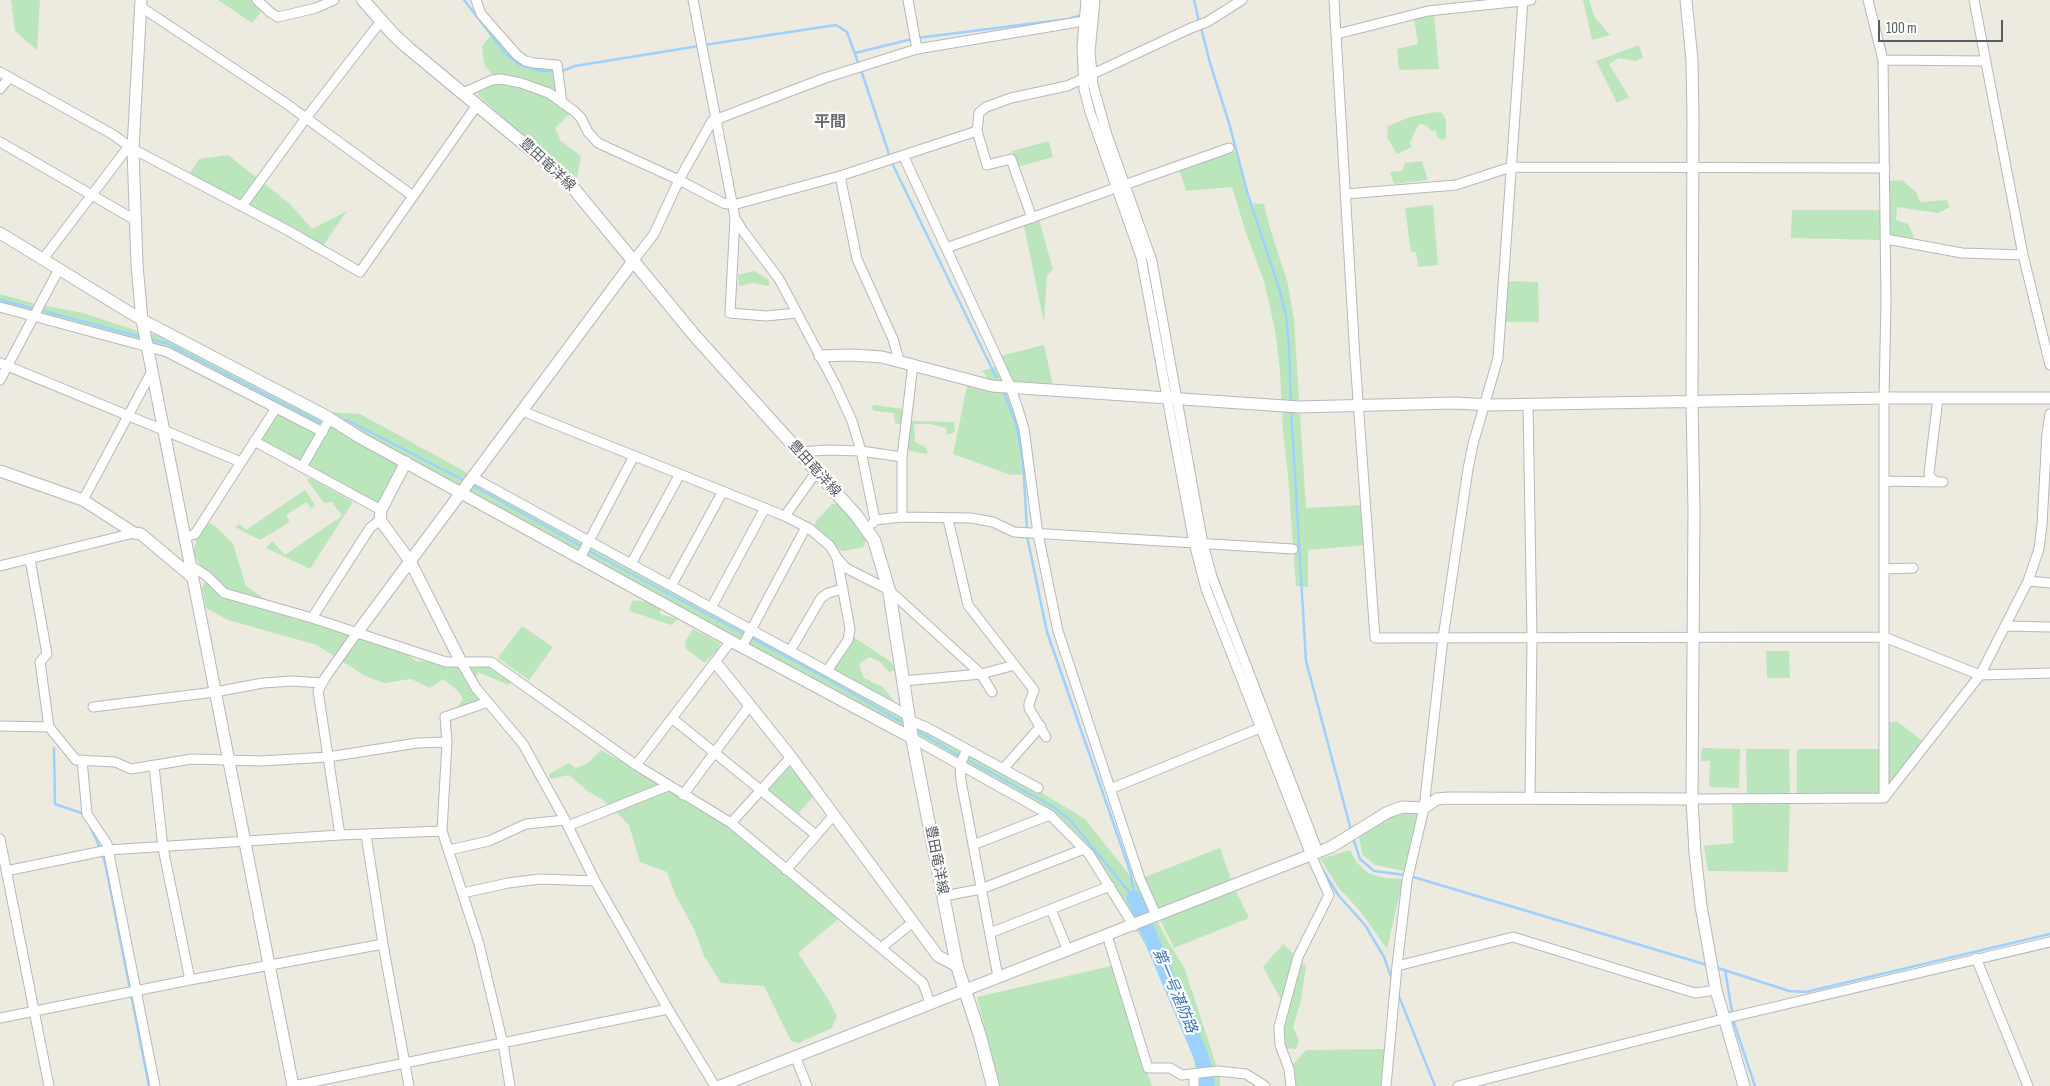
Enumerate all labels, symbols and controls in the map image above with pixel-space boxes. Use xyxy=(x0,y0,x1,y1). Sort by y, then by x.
scale bar xyxy=(1880,10,2005,42)
text: 100 m xyxy=(1886,19,1917,38)
district label: 平間 xyxy=(814,113,846,133)
street label: 豊田竜洋線 xyxy=(516,135,578,195)
street label: 豊田竜洋線 xyxy=(784,437,844,501)
street label: 豊田竜洋線 xyxy=(921,824,951,896)
water label: 第一号湛防路 xyxy=(1148,946,1200,1036)

